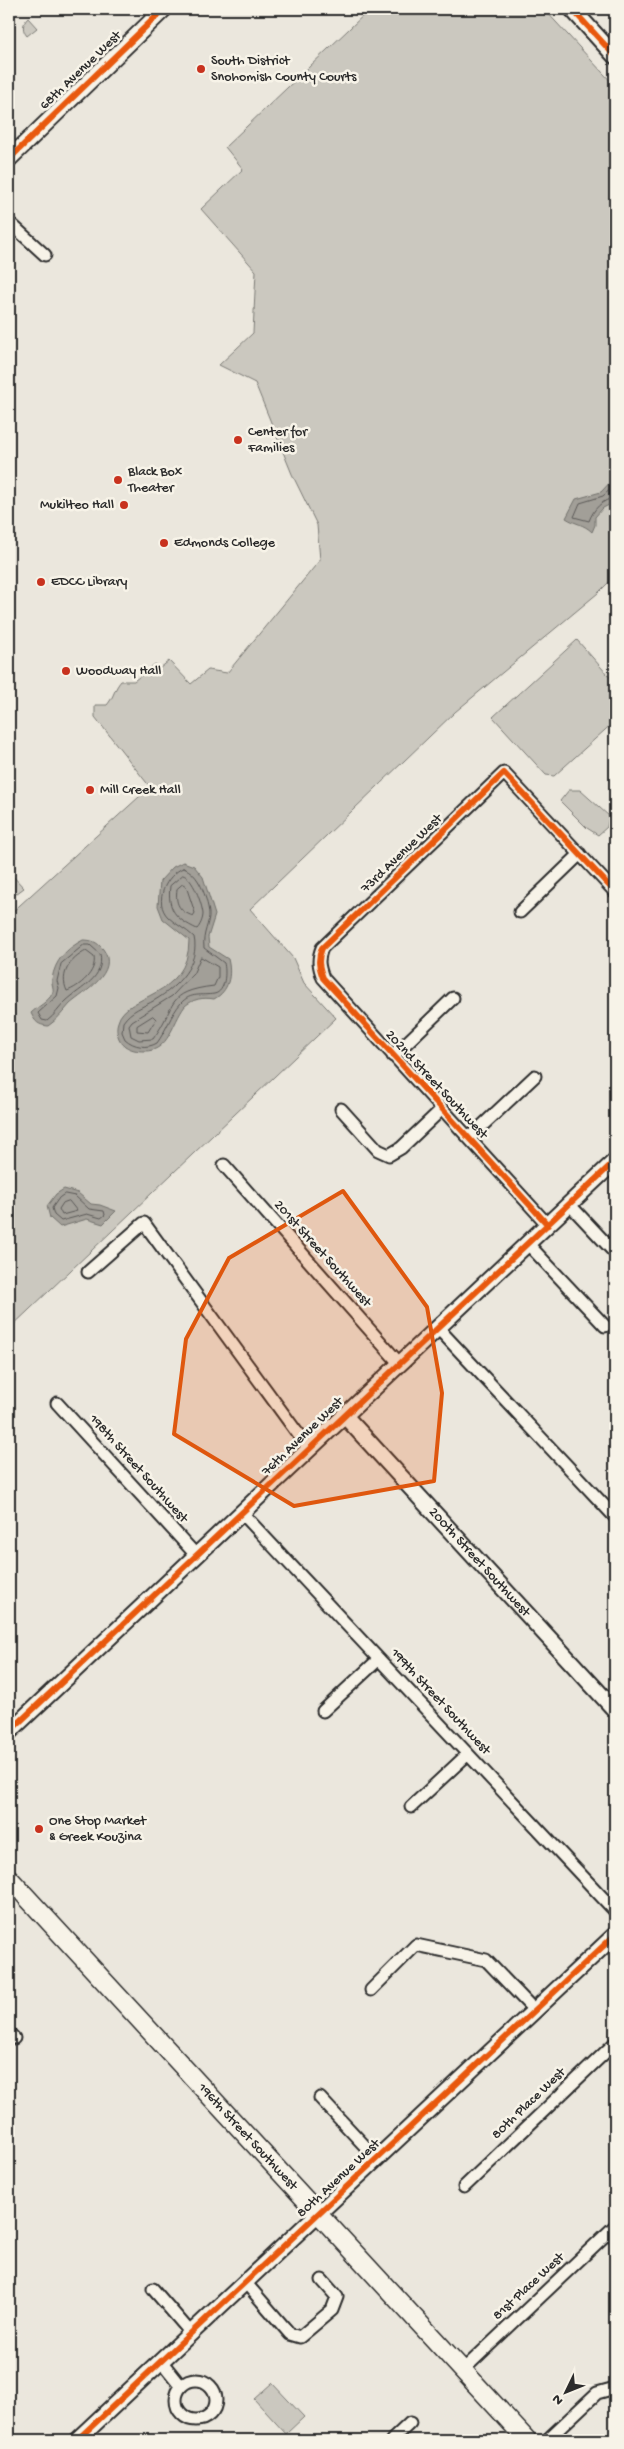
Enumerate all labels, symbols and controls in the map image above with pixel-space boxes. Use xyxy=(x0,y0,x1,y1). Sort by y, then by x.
street label: 68th Avenue West xyxy=(37,27,126,114)
place label: South District Snohomish County Courts xyxy=(211,53,357,86)
marker: South District Snohomish County Courts xyxy=(195,63,207,75)
place label: Center for Families xyxy=(247,424,308,457)
marker: Center for Families xyxy=(232,434,244,446)
place label: Black Box Theater xyxy=(127,464,183,497)
marker: Black Box Theater xyxy=(112,474,124,486)
place label: Mukilteo Hall xyxy=(40,497,114,514)
marker: Mukilteo Hall xyxy=(118,499,130,511)
place label: Edmonds College xyxy=(174,535,276,552)
marker: Edmonds College xyxy=(158,537,170,549)
place label: EDCC Library xyxy=(51,574,128,591)
marker: EDCC Library xyxy=(35,576,47,588)
place label: Woodway Hall xyxy=(76,663,161,680)
marker: Woodway Hall xyxy=(60,665,72,677)
place label: Mill Creek Hall xyxy=(100,782,181,799)
marker: Mill Creek Hall xyxy=(84,784,96,796)
street label: 73rd Avenue West xyxy=(357,810,447,898)
street label: 202nd Street Southwest xyxy=(381,1027,492,1144)
street label: 201st Street Southwest xyxy=(270,1197,375,1312)
street label: 76th Avenue West xyxy=(258,1393,348,1481)
street label: 198th Street Southwest xyxy=(84,1411,192,1528)
street label: 200th Street Southwest xyxy=(425,1504,535,1622)
street label: 199th Street Southwest xyxy=(386,1644,495,1760)
place label: One Stop Market & Greek Kouzina xyxy=(49,1813,147,1846)
marker: One Stop Market & Greek Kouzina xyxy=(33,1823,45,1835)
street label: 80th Place West xyxy=(489,2064,570,2143)
street label: 196th Street Southwest xyxy=(193,2079,302,2195)
street label: 80th Avenue West xyxy=(294,2135,385,2222)
street label: 81st Place West xyxy=(490,2249,569,2324)
north arrow xyxy=(542,2366,592,2416)
text: N xyxy=(549,2390,568,2408)

